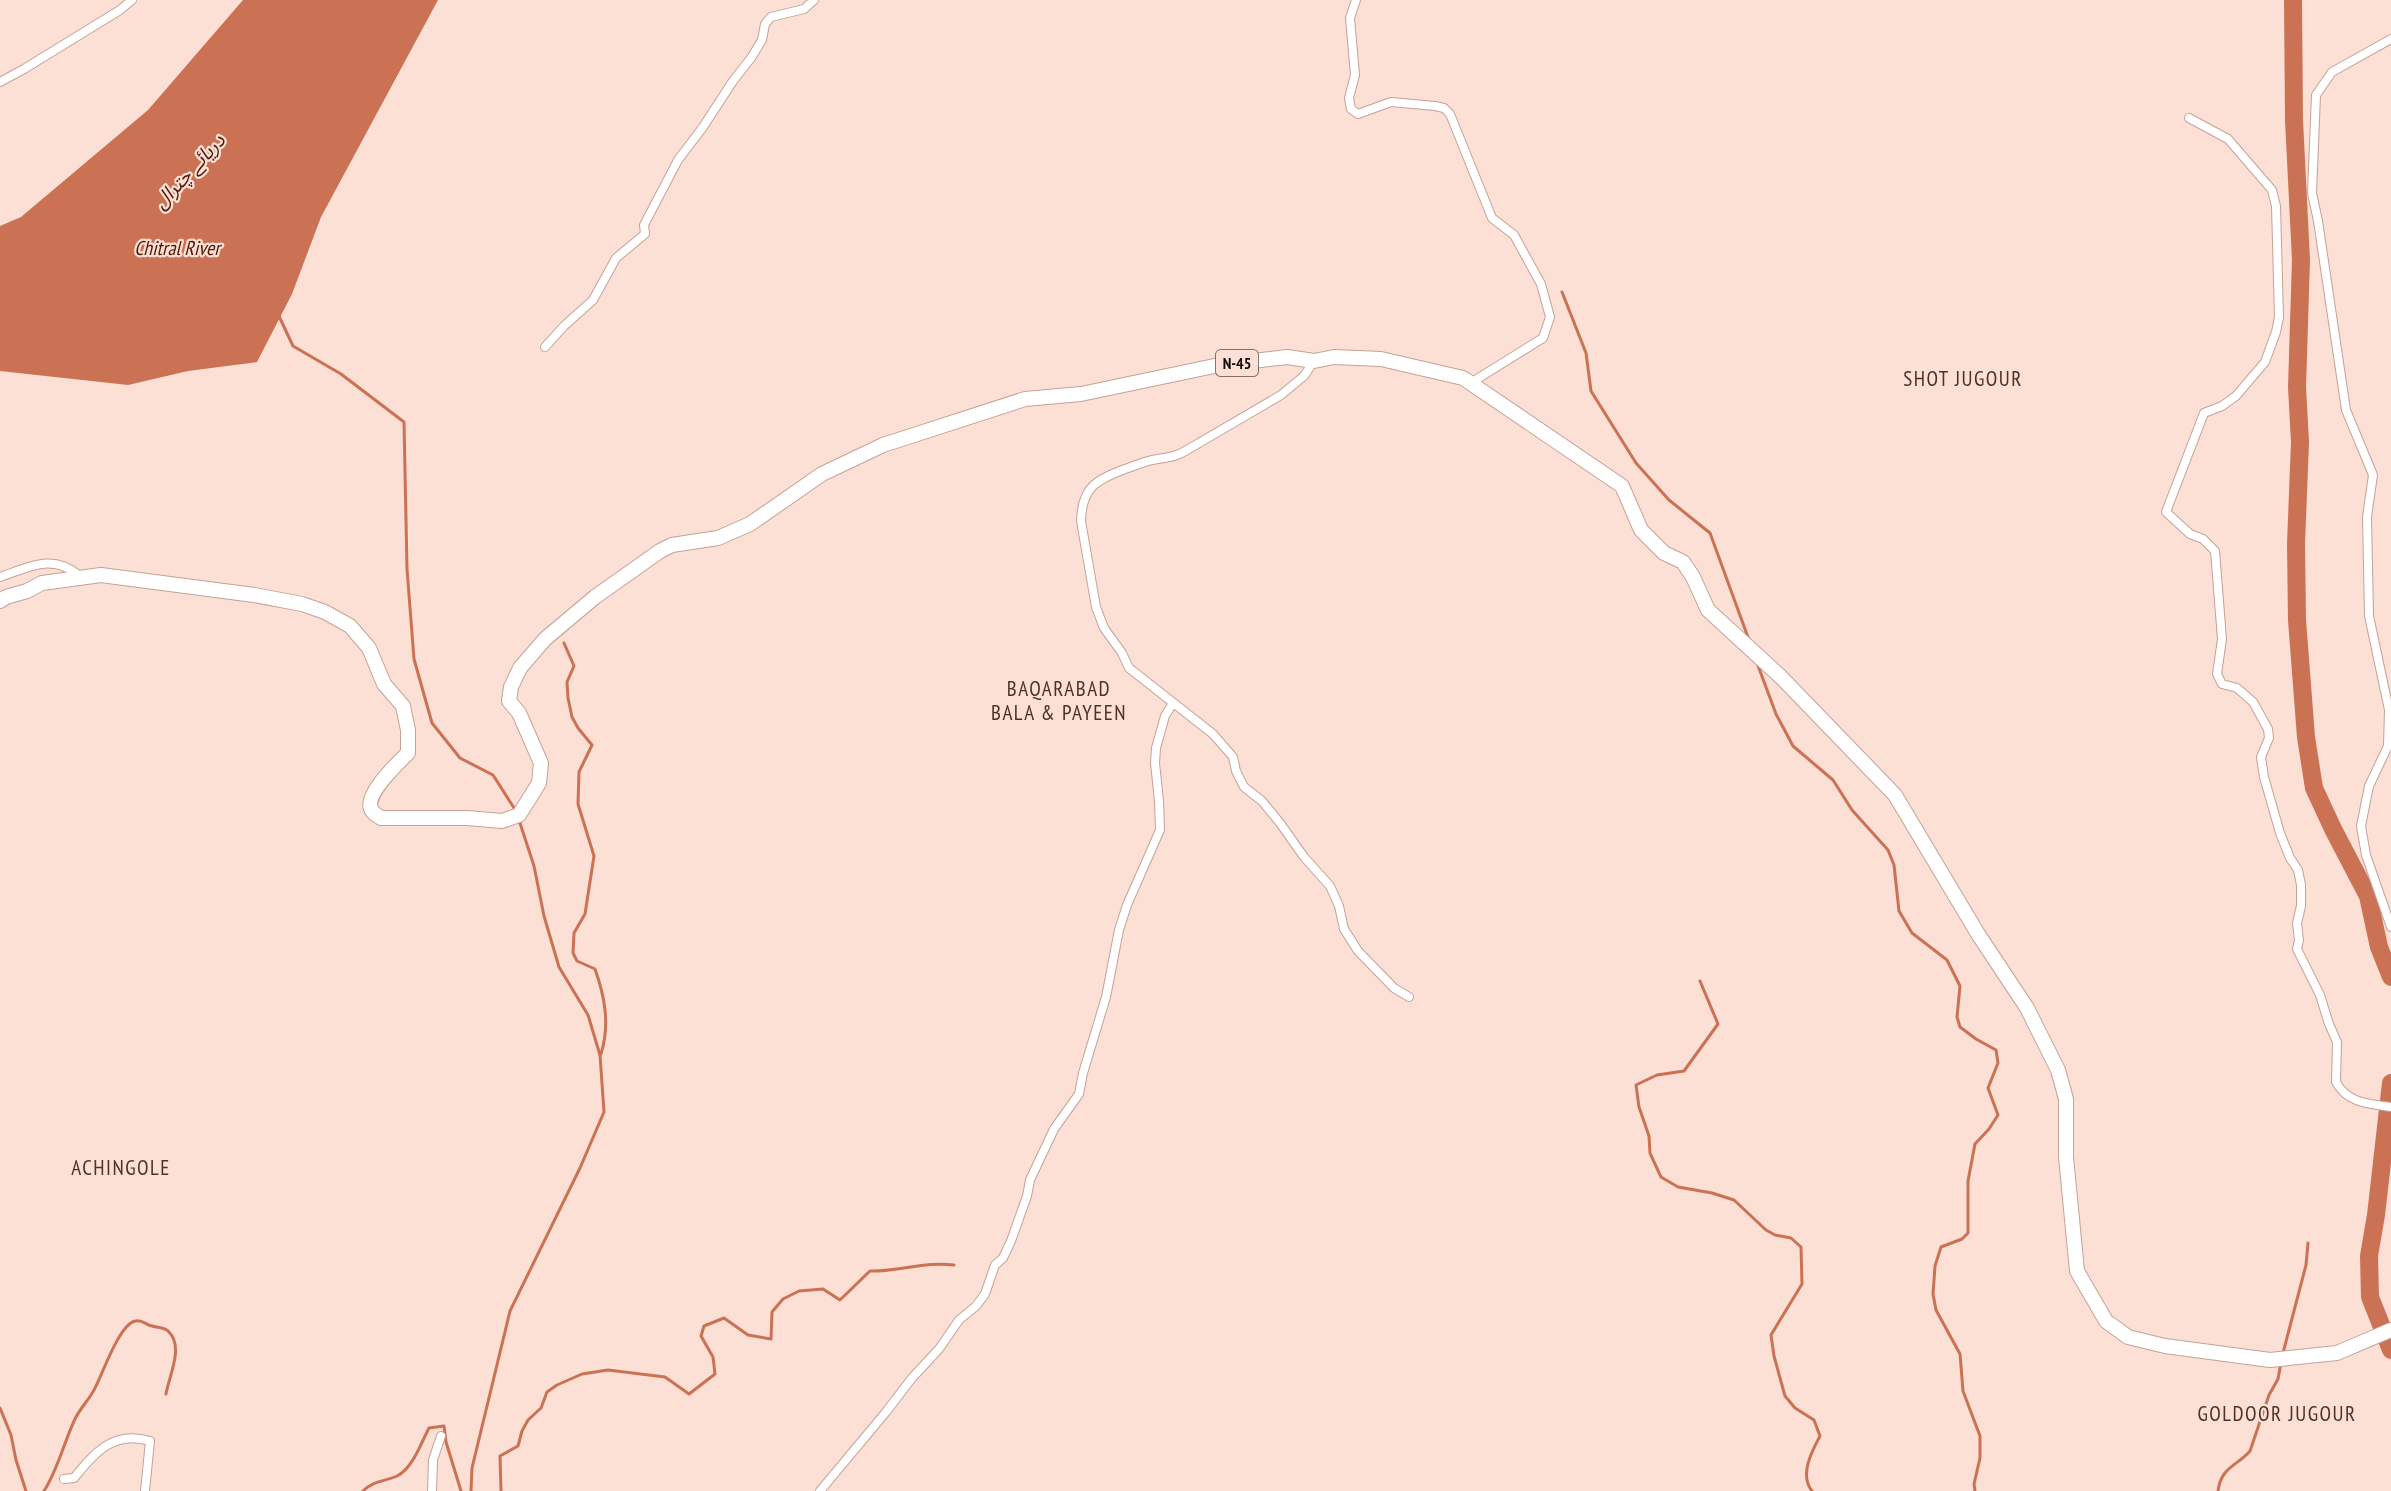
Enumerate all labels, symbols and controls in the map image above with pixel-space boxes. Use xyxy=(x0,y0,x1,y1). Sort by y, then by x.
water label: دریائے چترال xyxy=(147,127,231,214)
water label: Chitral River xyxy=(134,235,222,261)
road number: N-45 xyxy=(1216,350,1258,376)
district label: SHOT JUGOUR xyxy=(1903,365,2023,392)
district label: BAQARABAD BALA & PAYEEN xyxy=(991,675,1127,726)
district label: ACHINGOLE xyxy=(71,1154,171,1181)
district label: GOLDOOR JUGOUR xyxy=(2197,1400,2357,1427)

